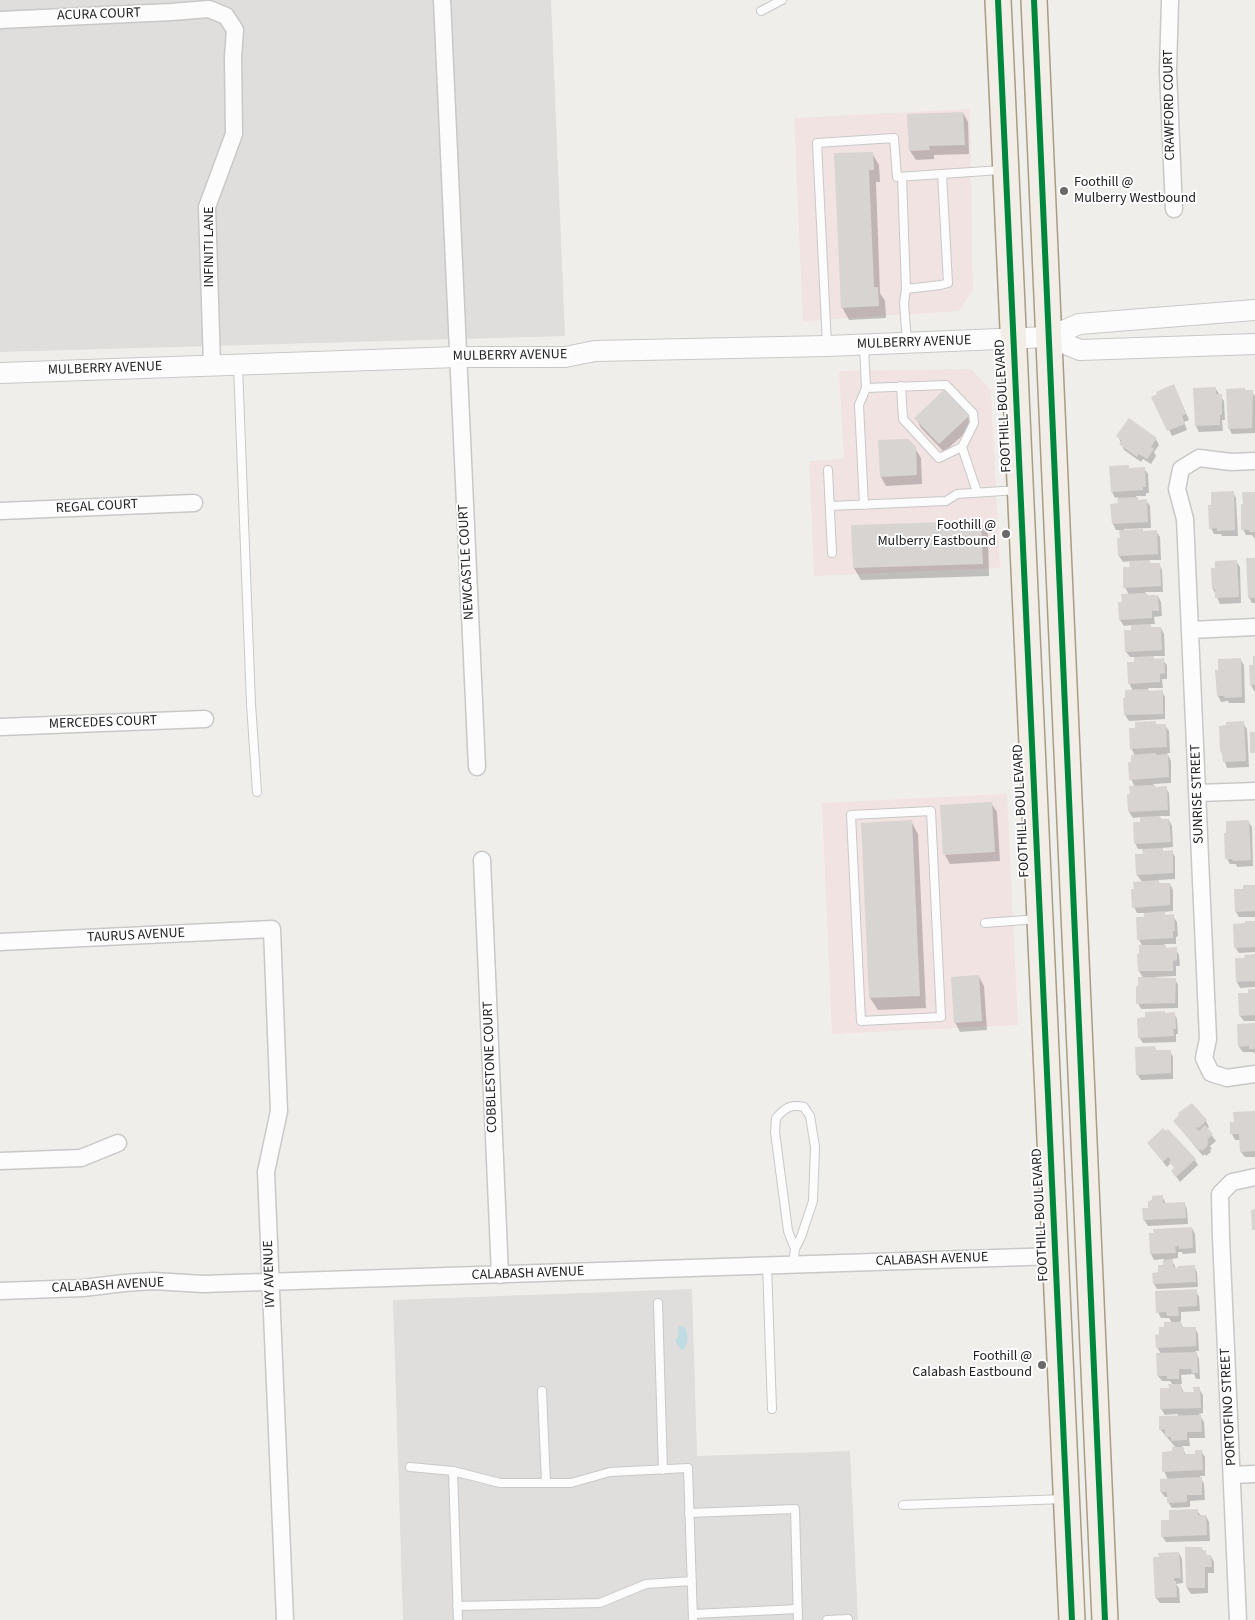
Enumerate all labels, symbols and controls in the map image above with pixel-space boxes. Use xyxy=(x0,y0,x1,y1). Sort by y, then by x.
street label: ACURA COURT xyxy=(57,5,141,25)
street label: CRAWFORD COURT xyxy=(1161,49,1179,161)
place label: Foothill @ Mulberry Westbound xyxy=(1074,175,1196,208)
marker: Foothill @ Mulberry Westbound xyxy=(1058,185,1070,197)
street label: INFINITI LANE xyxy=(202,207,218,287)
street label: MULBERRY AVENUE xyxy=(857,333,971,353)
street label: FOOTHILL BOULEVARD xyxy=(992,339,1016,473)
street label: MULBERRY AVENUE xyxy=(453,347,567,365)
street label: MULBERRY AVENUE xyxy=(48,359,162,379)
street label: REGAL COURT xyxy=(55,496,139,518)
street label: NEWCASTLE COURT xyxy=(456,504,478,620)
place label: Foothill @ Mulberry Eastbound xyxy=(877,518,996,550)
marker: Foothill @ Mulberry Eastbound xyxy=(1000,528,1012,540)
street label: MERCEDES COURT xyxy=(49,713,157,733)
street label: FOOTHILL BOULEVARD xyxy=(1010,744,1034,878)
street label: SUNRISE STREET xyxy=(1188,744,1208,844)
street label: TAURUS AVENUE xyxy=(87,925,185,947)
street label: COBBLESTONE COURT xyxy=(480,1001,502,1133)
street label: FOOTHILL BOULEVARD xyxy=(1029,1148,1053,1282)
street label: IVY AVENUE xyxy=(260,1240,280,1308)
street label: CALABASH AVENUE xyxy=(875,1250,989,1270)
street label: CALABASH AVENUE xyxy=(471,1264,585,1284)
street label: CALABASH AVENUE xyxy=(51,1275,165,1297)
street label: PORTOFINO STREET xyxy=(1218,1348,1240,1466)
place label: Foothill @ Calabash Eastbound xyxy=(912,1349,1032,1381)
marker: Foothill @ Calabash Eastbound xyxy=(1036,1359,1048,1371)

